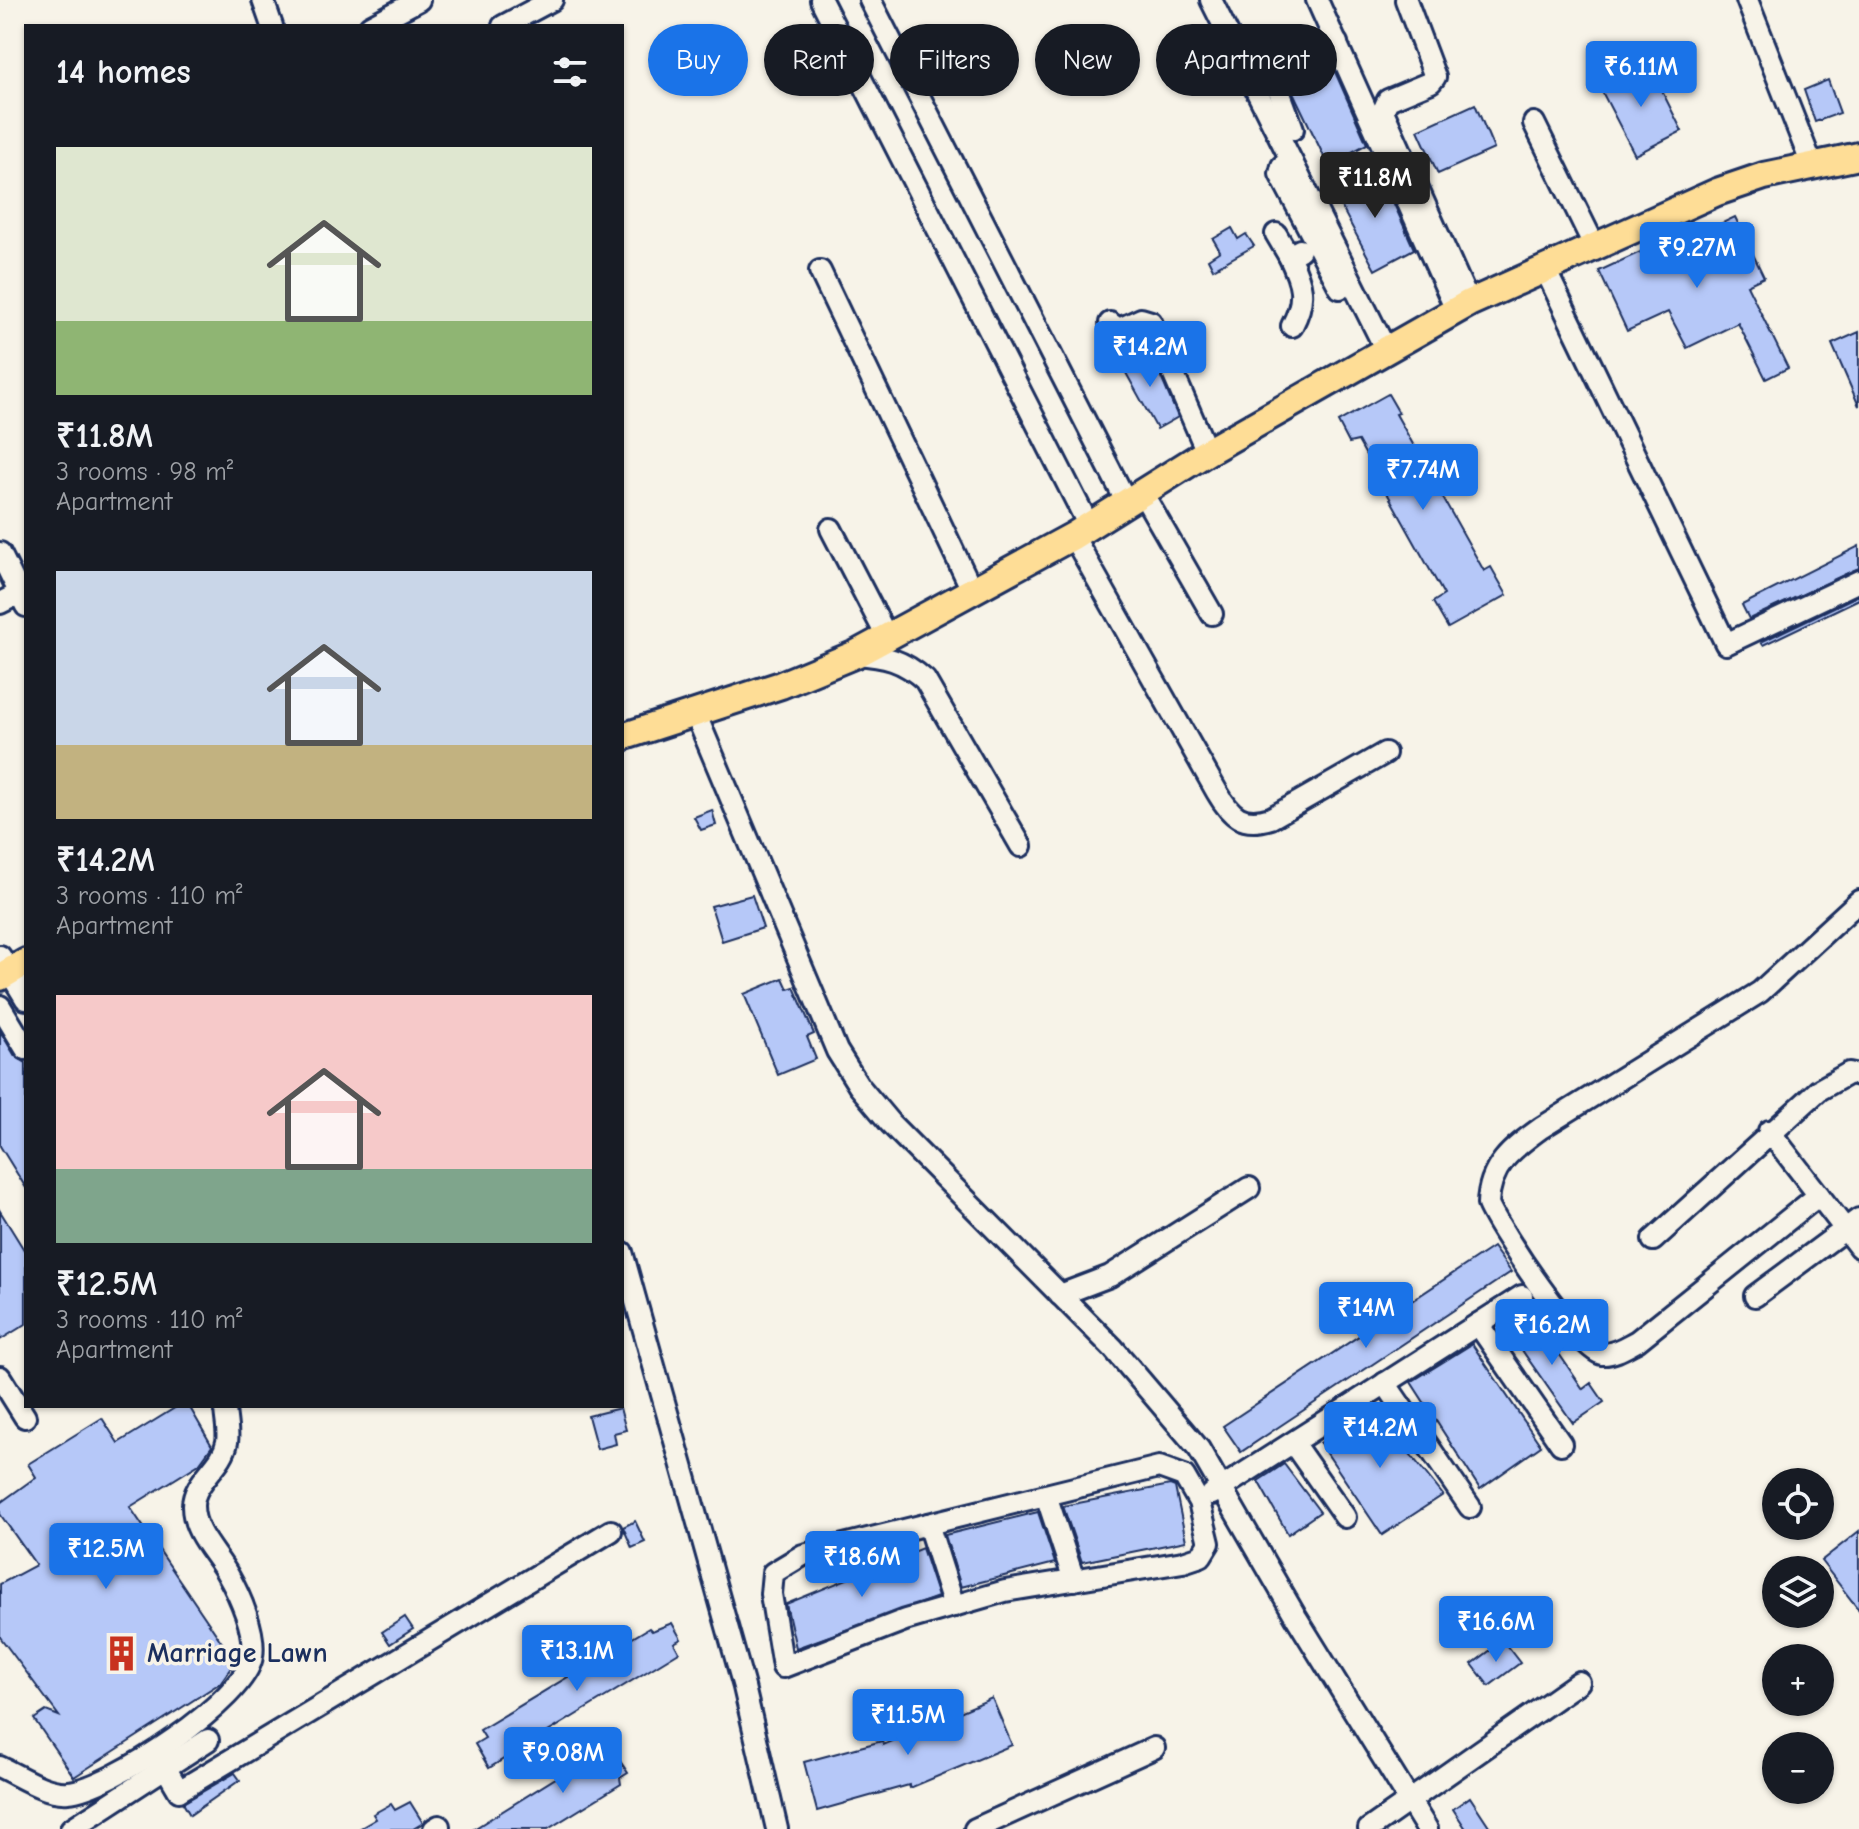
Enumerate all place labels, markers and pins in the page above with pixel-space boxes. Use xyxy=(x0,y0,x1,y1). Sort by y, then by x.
pin: ₹6.11M xyxy=(1576,41,1706,109)
pin: ₹11.8M xyxy=(1310,152,1440,220)
pin: ₹9.27M xyxy=(1632,222,1762,290)
pin: ₹14.2M xyxy=(1085,321,1215,389)
pin: ₹7.74M xyxy=(1358,444,1488,512)
pin: ₹14M xyxy=(1319,1282,1413,1350)
pin: ₹16.2M xyxy=(1487,1299,1617,1367)
pin: ₹14.2M xyxy=(1315,1402,1445,1470)
pin: ₹12.5M xyxy=(41,1523,171,1591)
pin: ₹18.6M xyxy=(797,1531,927,1599)
pin: ₹16.6M xyxy=(1431,1596,1561,1664)
pin: ₹13.1M xyxy=(512,1625,642,1693)
building icon: Marriage Lawn xyxy=(102,1634,140,1672)
place label: Marriage Lawn xyxy=(147,1637,328,1669)
pin: ₹11.5M xyxy=(843,1689,973,1757)
pin: ₹9.08M xyxy=(498,1727,628,1795)

